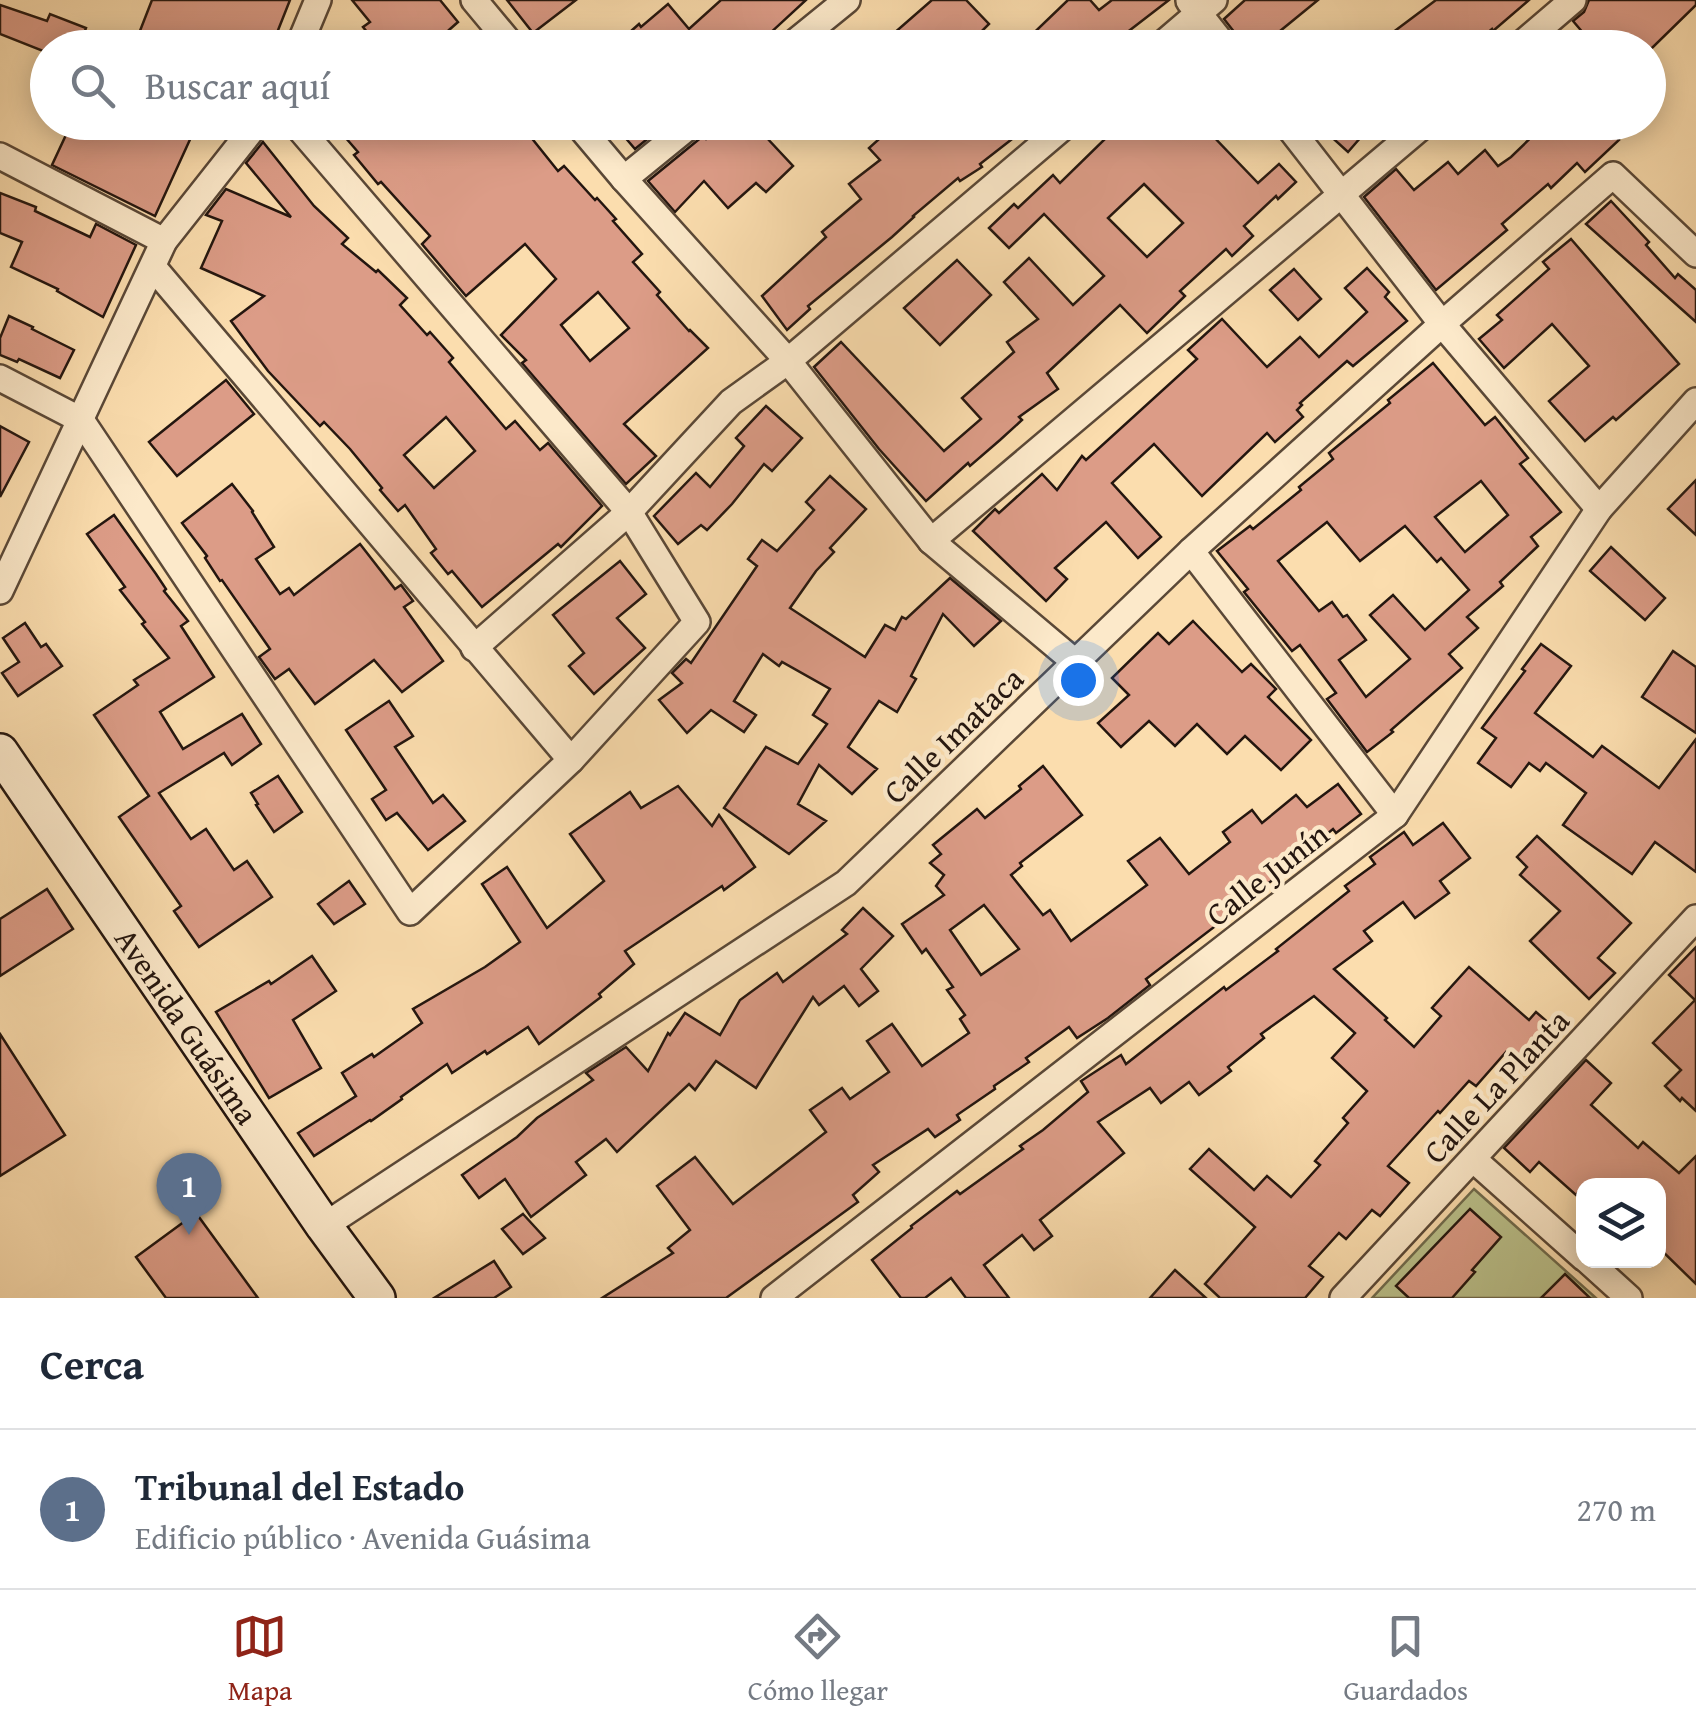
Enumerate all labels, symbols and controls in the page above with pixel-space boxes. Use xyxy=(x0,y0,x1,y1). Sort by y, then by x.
search box xyxy=(30,30,1666,140)
text: Buscar aquí xyxy=(145,57,330,113)
icon: search xyxy=(65,58,120,113)
your location xyxy=(1053,655,1104,706)
street label: Calle Imataca xyxy=(872,656,1034,814)
street label: Calle Junín xyxy=(1195,811,1339,937)
street label: Avenida Guásima xyxy=(104,918,270,1134)
street label: Calle La Planta xyxy=(1412,998,1580,1174)
pin: 1 xyxy=(156,1152,222,1235)
map controls xyxy=(1576,1178,1666,1268)
button: layers xyxy=(1576,1178,1666,1268)
text: Cerca xyxy=(40,1333,144,1394)
text: Tribunal del Estado xyxy=(135,1458,465,1514)
text: 1 xyxy=(64,1486,81,1533)
text: 270 m xyxy=(1577,1486,1656,1533)
text: Edificio público · Avenida Guásima xyxy=(135,1514,591,1561)
tab: Mapa xyxy=(228,1609,292,1710)
tab: Cómo llegar xyxy=(748,1609,888,1710)
tab: Guardados xyxy=(1344,1609,1468,1710)

